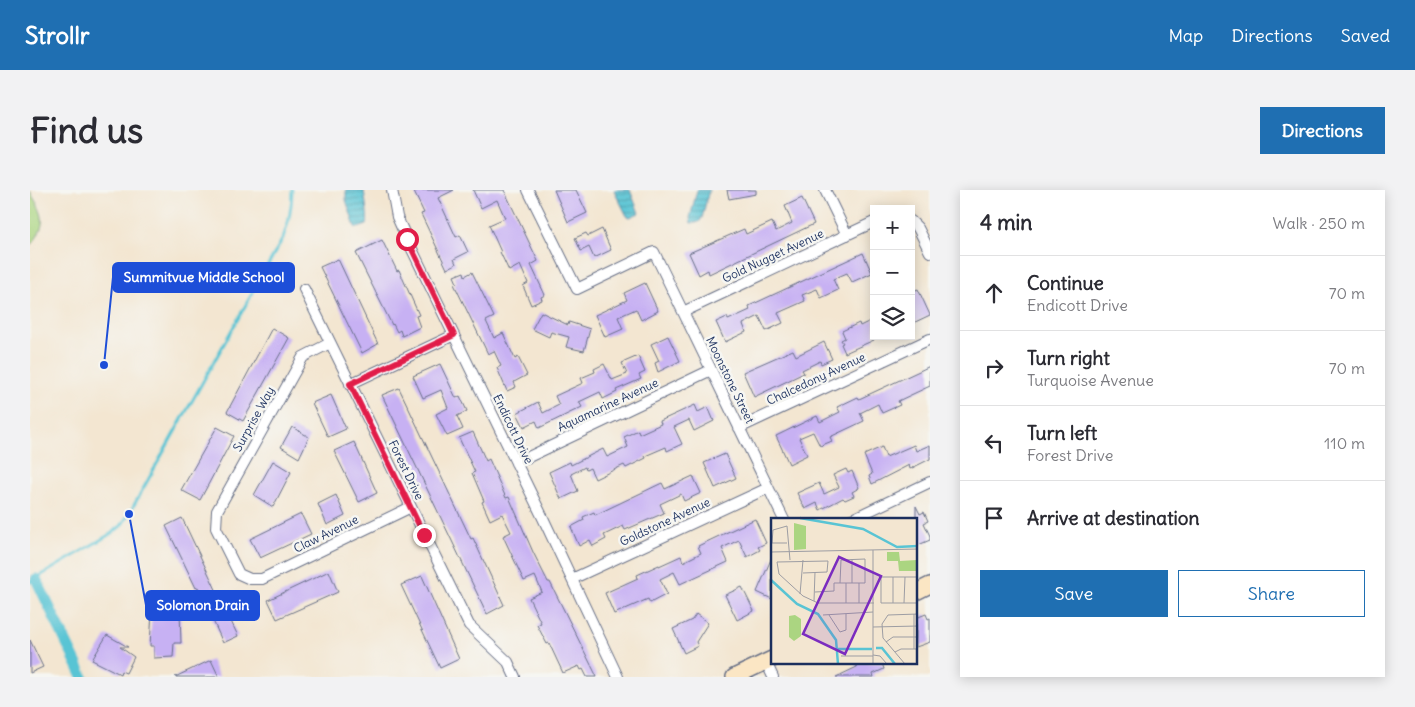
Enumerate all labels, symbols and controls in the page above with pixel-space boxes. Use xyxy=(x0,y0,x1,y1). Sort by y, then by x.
text: Strollr xyxy=(25,20,90,50)
text: Map xyxy=(1168,24,1203,47)
text: Directions xyxy=(1231,24,1313,47)
text: Saved xyxy=(1341,24,1390,47)
button: Directions xyxy=(1260,107,1385,154)
text: Find us xyxy=(30,108,143,152)
map controls xyxy=(870,205,915,340)
button: + xyxy=(870,205,915,250)
text: 4 min xyxy=(980,209,1032,236)
text: Walk · 250 m xyxy=(1273,213,1365,233)
street label: Gold Nugget Avenue xyxy=(720,225,826,286)
route start xyxy=(396,228,419,251)
button: − xyxy=(870,250,915,295)
callout: Summitvue Middle School xyxy=(113,263,294,292)
text: Summitvue Middle School xyxy=(124,268,284,286)
text: Continue xyxy=(1027,271,1104,295)
icon: ahead xyxy=(980,279,1008,307)
text: 70 m xyxy=(1329,283,1365,303)
button: layers xyxy=(870,295,915,340)
text: Endicott Drive xyxy=(1027,295,1128,315)
street label: Moonstone Street xyxy=(703,334,758,426)
text: Turn right xyxy=(1027,346,1110,370)
street label: Chalcedony Avenue xyxy=(764,349,868,408)
icon: right xyxy=(980,354,1008,382)
text: 70 m xyxy=(1329,358,1365,378)
text: Turquoise Avenue xyxy=(1027,370,1154,390)
street label: Aquamarine Avenue xyxy=(555,375,661,435)
street label: Surprise Way xyxy=(230,384,278,454)
street label: Endicott Drive xyxy=(490,391,537,466)
text: Turn left xyxy=(1027,421,1097,445)
icon: left xyxy=(980,429,1008,457)
text: 110 m xyxy=(1324,433,1365,453)
street label: Forest Drive xyxy=(386,437,427,502)
text: Forest Drive xyxy=(1027,445,1113,465)
street label: Goldstone Avenue xyxy=(617,494,712,549)
icon: arrive xyxy=(980,504,1008,532)
text: Arrive at destination xyxy=(1027,506,1200,530)
street label: Claw Avenue xyxy=(291,511,361,556)
inset map xyxy=(771,518,918,664)
route end xyxy=(413,524,436,547)
button: Save xyxy=(980,570,1168,617)
button: Share xyxy=(1178,570,1365,617)
callout: Solomon Drain xyxy=(146,591,259,620)
text: Solomon Drain xyxy=(157,596,249,614)

